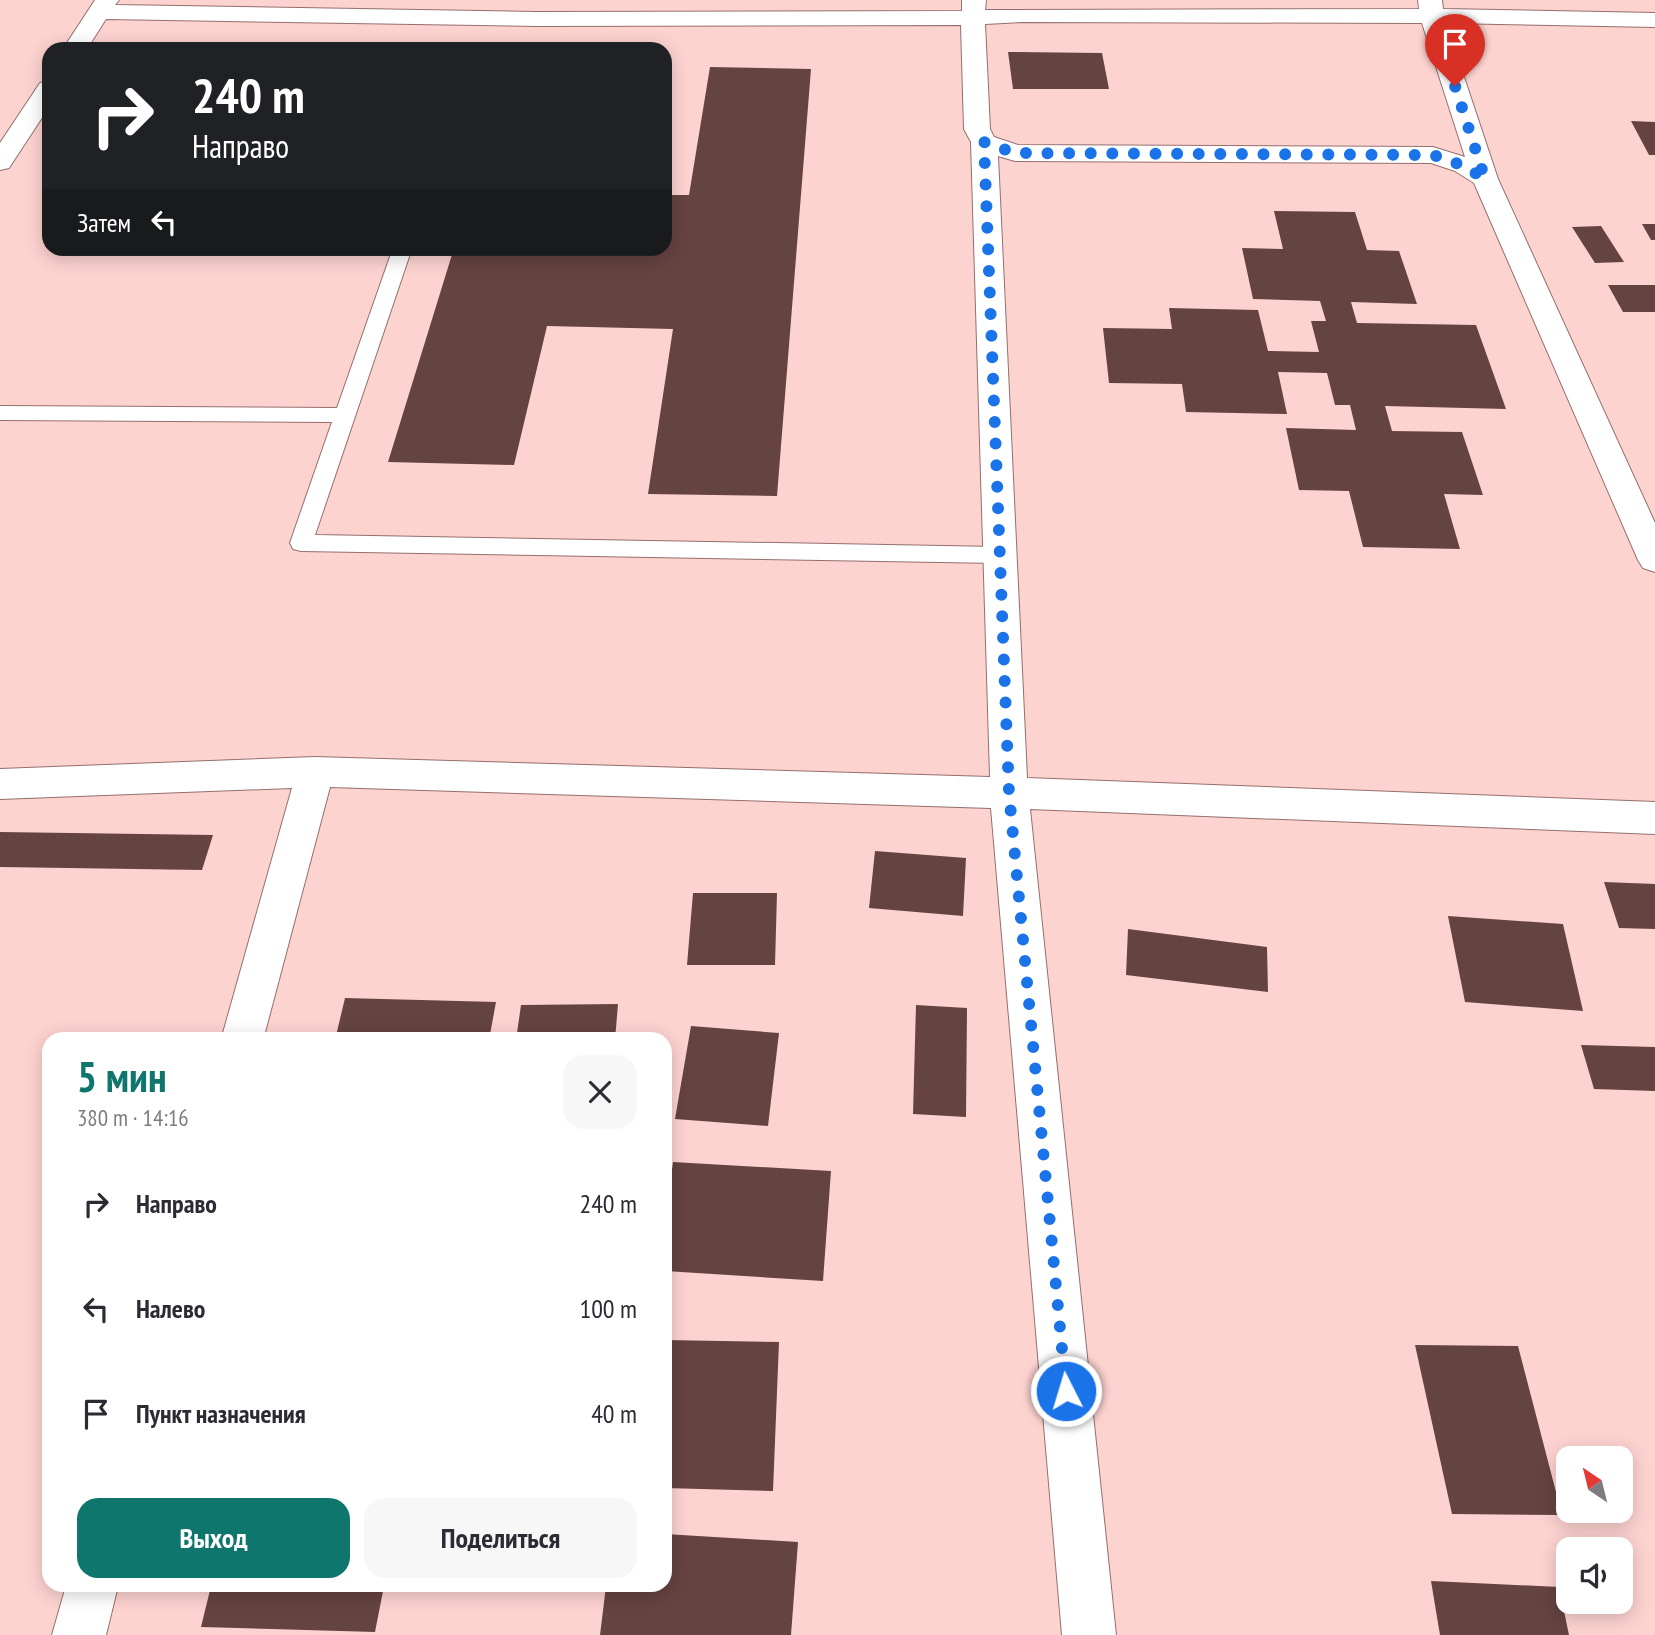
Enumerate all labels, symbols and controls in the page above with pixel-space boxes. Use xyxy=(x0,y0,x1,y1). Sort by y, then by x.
pin xyxy=(1425,14,1485,86)
icon: arrive xyxy=(1436,25,1474,63)
text: 240 m xyxy=(192,63,305,127)
icon: right xyxy=(77,70,168,161)
text: Направо xyxy=(192,125,289,167)
icon: left xyxy=(145,203,183,241)
text: Затем xyxy=(77,206,131,239)
text: 5 мин xyxy=(77,1049,167,1104)
button: close xyxy=(563,1055,637,1129)
text: 380 m · 14:16 xyxy=(77,1103,189,1132)
icon: right xyxy=(77,1185,115,1223)
text: Направо xyxy=(136,1187,217,1220)
text: 240 m xyxy=(579,1187,637,1220)
icon: left xyxy=(77,1290,115,1328)
text: Налево xyxy=(136,1292,205,1325)
text: 100 m xyxy=(579,1292,637,1325)
position arrow xyxy=(1029,1354,1103,1428)
icon: arrive xyxy=(77,1395,115,1433)
text: Пункт назначения xyxy=(136,1397,306,1430)
text: 40 m xyxy=(591,1397,637,1430)
north arrow xyxy=(1556,1446,1633,1522)
map controls xyxy=(1556,1446,1633,1614)
button: Выход xyxy=(77,1498,350,1578)
button: Поделиться xyxy=(364,1498,637,1578)
button: sound xyxy=(1556,1537,1633,1614)

